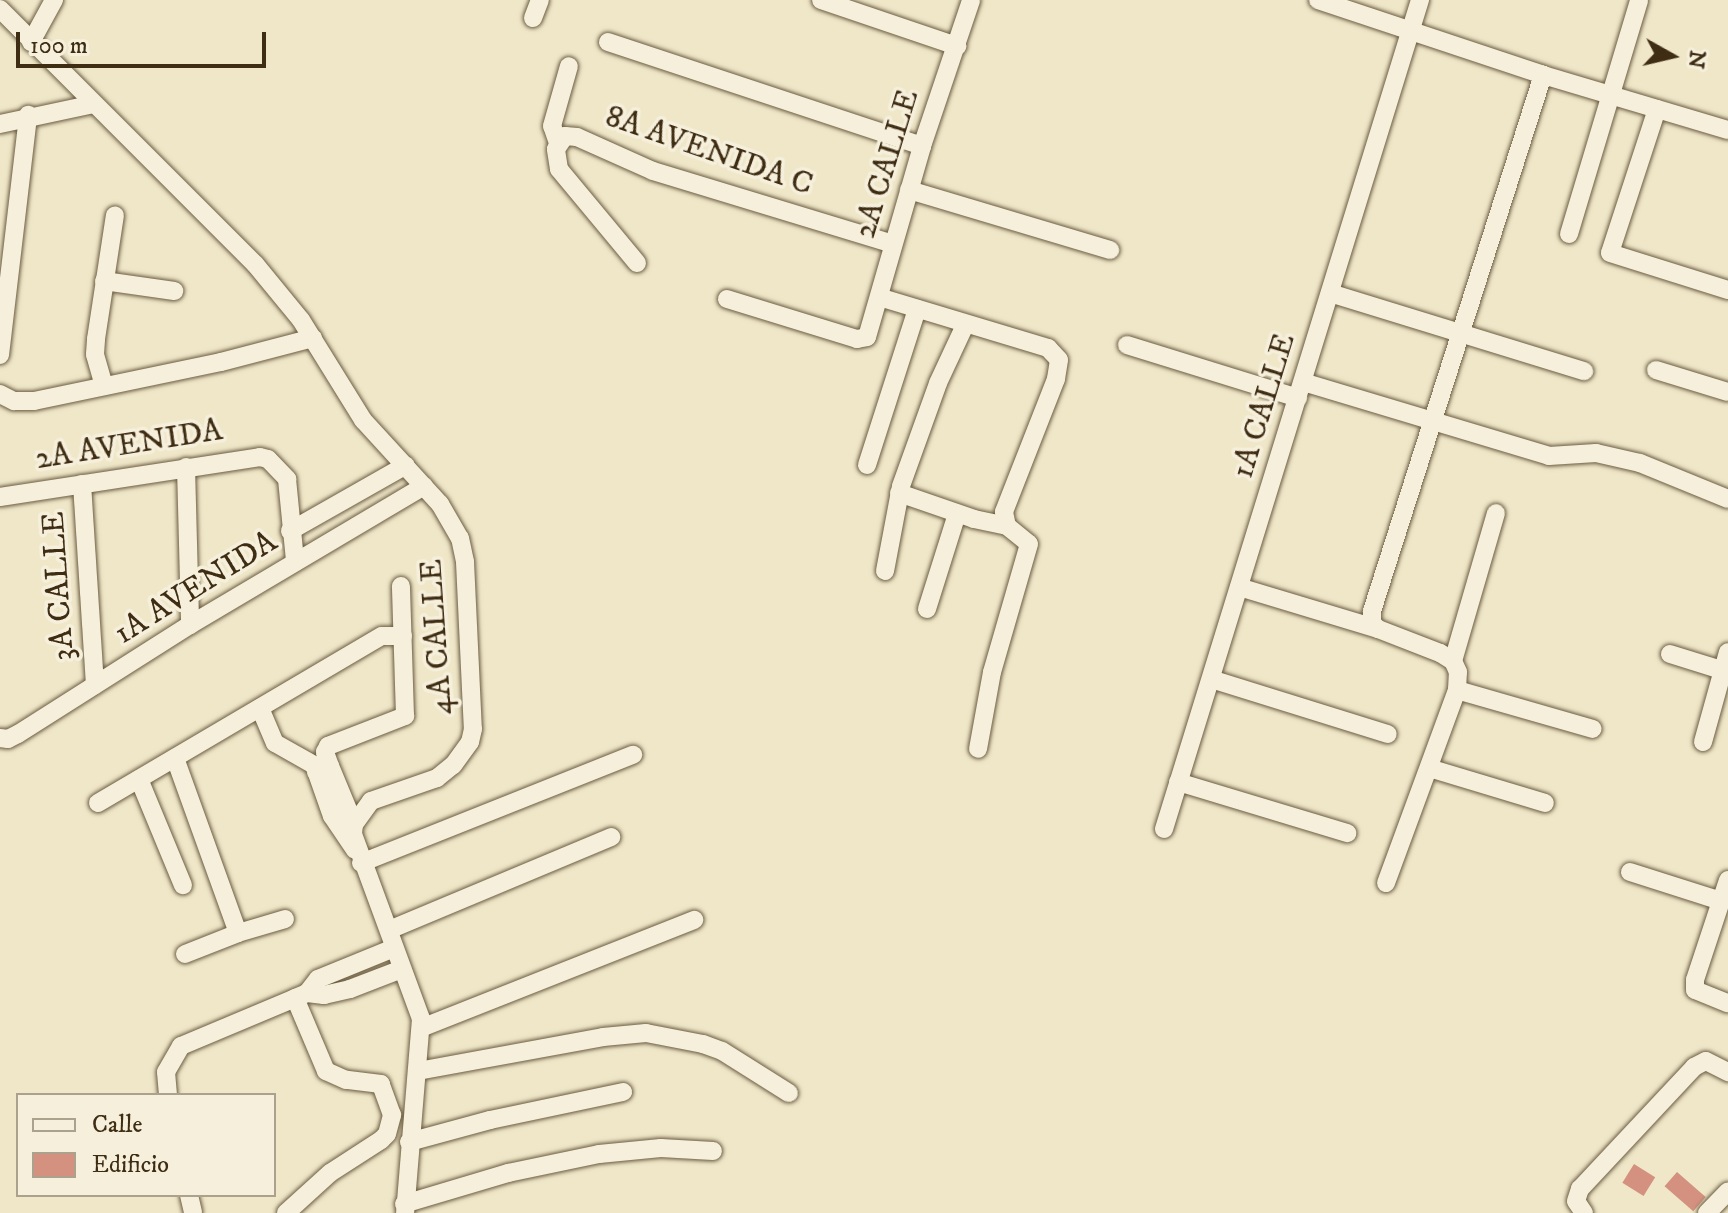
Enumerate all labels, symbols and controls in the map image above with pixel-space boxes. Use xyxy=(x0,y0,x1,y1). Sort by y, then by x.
scale bar xyxy=(20,16,270,66)
north arrow xyxy=(1632,16,1712,96)
text: 100 m xyxy=(30,31,88,61)
text: N xyxy=(1682,49,1711,70)
street label: 2A CALLE xyxy=(846,85,928,243)
street label: 8A AVENIDA C xyxy=(600,98,818,204)
street label: 1A CALLE xyxy=(1224,329,1304,483)
street label: 2A AVENIDA xyxy=(33,411,225,479)
street label: 3A CALLE xyxy=(35,510,83,662)
street label: 1A AVENIDA xyxy=(108,523,284,653)
street label: 4A CALLE xyxy=(412,558,462,716)
legend xyxy=(16,1093,276,1197)
text: Calle xyxy=(92,1110,142,1140)
text: Edificio xyxy=(92,1150,169,1180)

